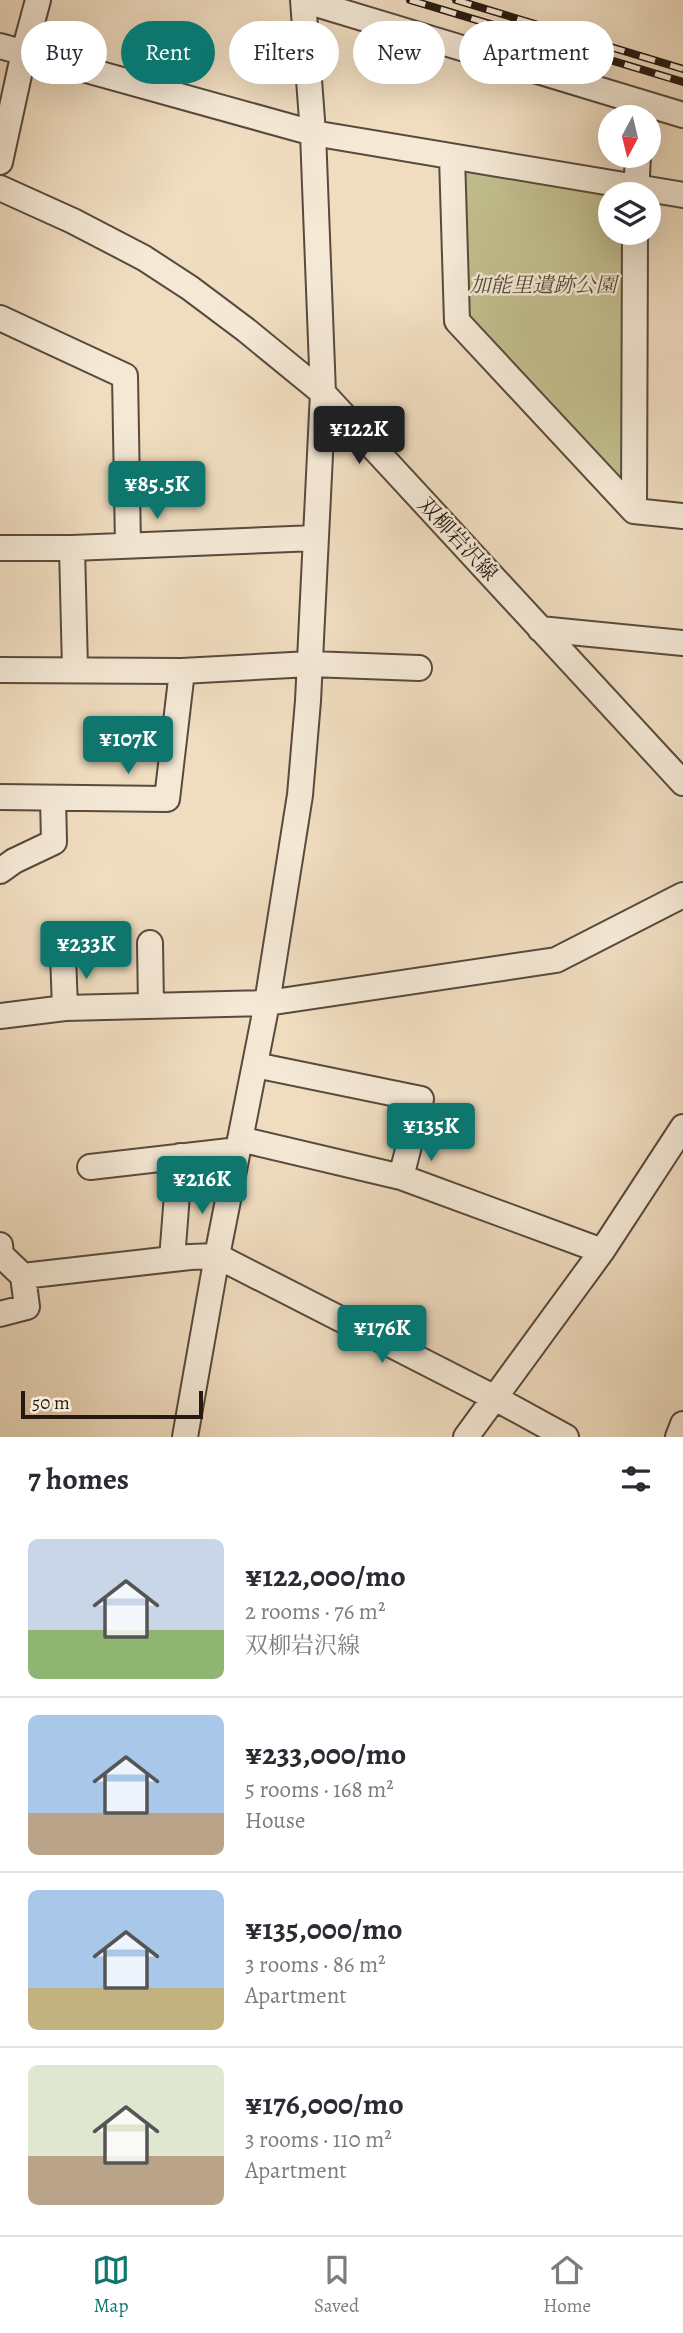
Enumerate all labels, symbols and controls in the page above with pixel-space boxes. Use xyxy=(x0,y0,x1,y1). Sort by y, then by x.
chip: Buy xyxy=(21,21,107,84)
chip: Rent xyxy=(121,21,215,84)
chip: Filters xyxy=(229,21,339,84)
chip: New xyxy=(353,21,445,84)
chip: Apartment xyxy=(459,21,614,84)
north arrow xyxy=(598,105,662,168)
map controls xyxy=(598,105,661,245)
button: layers xyxy=(598,182,661,245)
park label: 加能里遺跡公園 xyxy=(470,271,619,299)
pin: ¥122K xyxy=(310,406,408,466)
text: ¥122K xyxy=(330,413,388,444)
pin: ¥85.5K xyxy=(100,462,214,521)
text: ¥85.5K xyxy=(124,468,190,499)
street label: 双柳岩沢線 xyxy=(412,491,504,587)
pin: ¥107K xyxy=(79,716,177,776)
text: ¥107K xyxy=(99,723,157,754)
pin: ¥233K xyxy=(37,922,135,981)
text: ¥233K xyxy=(56,928,116,959)
pin: ¥135K xyxy=(382,1104,480,1163)
text: ¥135K xyxy=(403,1110,459,1141)
pin: ¥216K xyxy=(153,1156,251,1216)
text: ¥216K xyxy=(173,1163,231,1194)
pin: ¥176K xyxy=(333,1306,431,1365)
text: ¥176K xyxy=(353,1312,411,1343)
scale bar xyxy=(21,1388,203,1420)
text: 50 m xyxy=(32,1390,70,1416)
text: 7 homes xyxy=(28,1459,129,1499)
icon: filters xyxy=(617,1460,655,1498)
text: ¥122,000/mo xyxy=(245,1556,406,1596)
icon: home xyxy=(84,1567,168,1651)
text: 2 rooms · 76 m² xyxy=(245,1596,386,1627)
text: 双柳岩沢線 xyxy=(245,1630,360,1661)
text: ¥233,000/mo xyxy=(245,1734,406,1774)
icon: home xyxy=(84,1743,168,1827)
text: 5 rooms · 168 m² xyxy=(245,1774,394,1805)
text: House xyxy=(245,1805,305,1836)
text: ¥135,000/mo xyxy=(245,1909,403,1949)
icon: home xyxy=(84,1918,168,2002)
text: 3 rooms · 86 m² xyxy=(245,1949,386,1980)
text: Apartment xyxy=(245,1980,347,2011)
text: ¥176,000/mo xyxy=(245,2084,404,2124)
icon: home xyxy=(84,2093,168,2177)
text: 3 rooms · 110 m² xyxy=(245,2124,392,2155)
text: Apartment xyxy=(245,2155,347,2186)
tab: Map xyxy=(92,2251,130,2319)
tab: Saved xyxy=(314,2251,359,2319)
tab: Home xyxy=(543,2251,591,2319)

